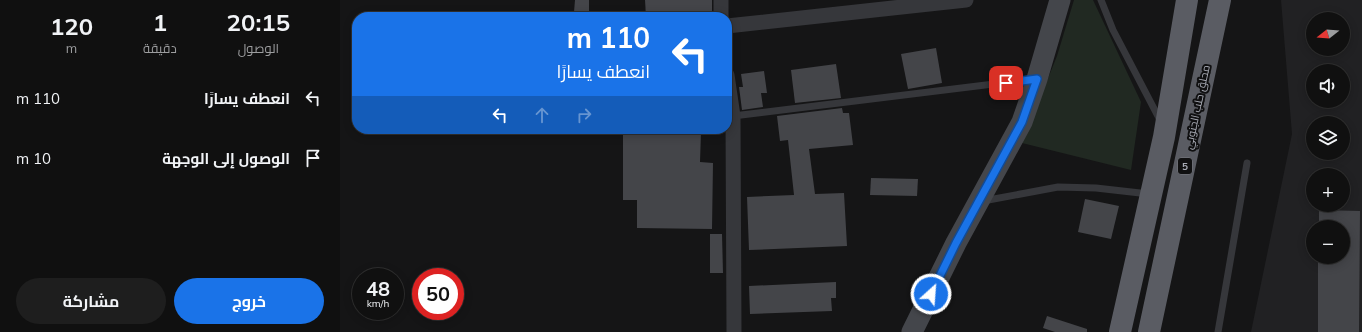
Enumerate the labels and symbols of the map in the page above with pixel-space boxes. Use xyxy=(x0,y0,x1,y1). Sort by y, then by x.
north arrow xyxy=(1306,12,1350,56)
street label: محلق حلب الجنوبي xyxy=(1181,63,1215,151)
pin xyxy=(989,66,1023,100)
road number: 5 xyxy=(1178,158,1192,174)
speed limit sign: 50 xyxy=(412,268,464,320)
position arrow xyxy=(910,273,952,315)

